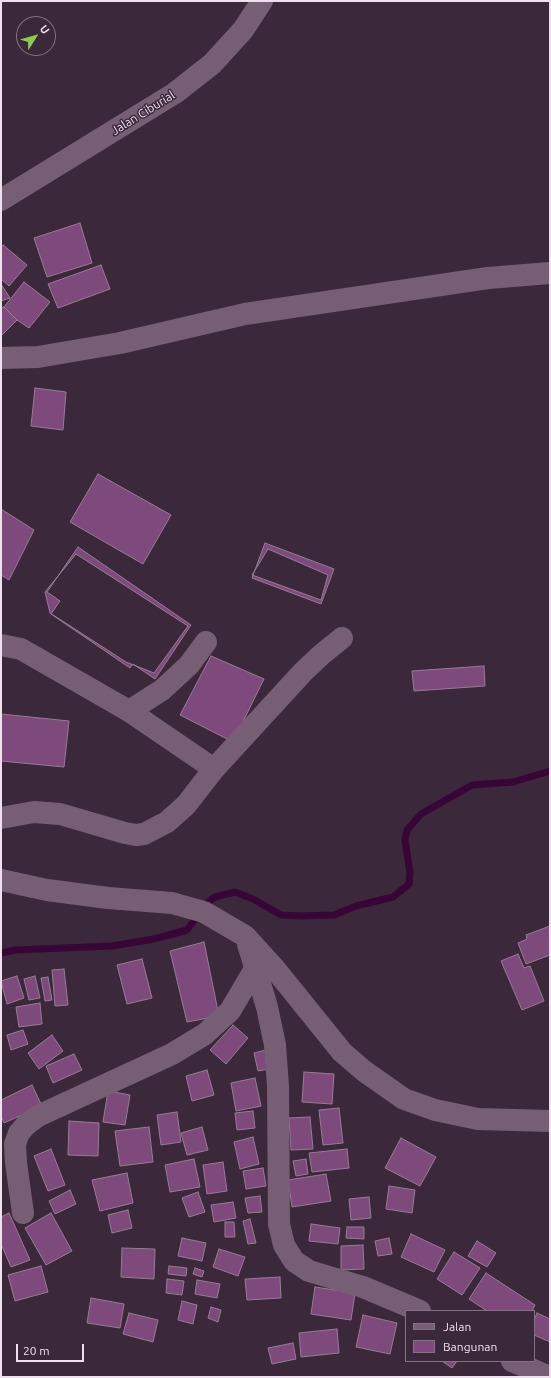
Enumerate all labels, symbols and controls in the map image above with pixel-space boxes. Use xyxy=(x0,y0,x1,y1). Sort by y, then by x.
north arrow xyxy=(16,16,56,56)
text: U xyxy=(38,23,52,36)
street label: Jalan Ciburial xyxy=(109,88,177,138)
legend xyxy=(405,1310,535,1362)
text: Jalan xyxy=(443,1320,471,1333)
scale bar xyxy=(18,1336,86,1362)
text: Bangunan xyxy=(443,1340,497,1353)
text: 20 m xyxy=(23,1344,50,1357)

